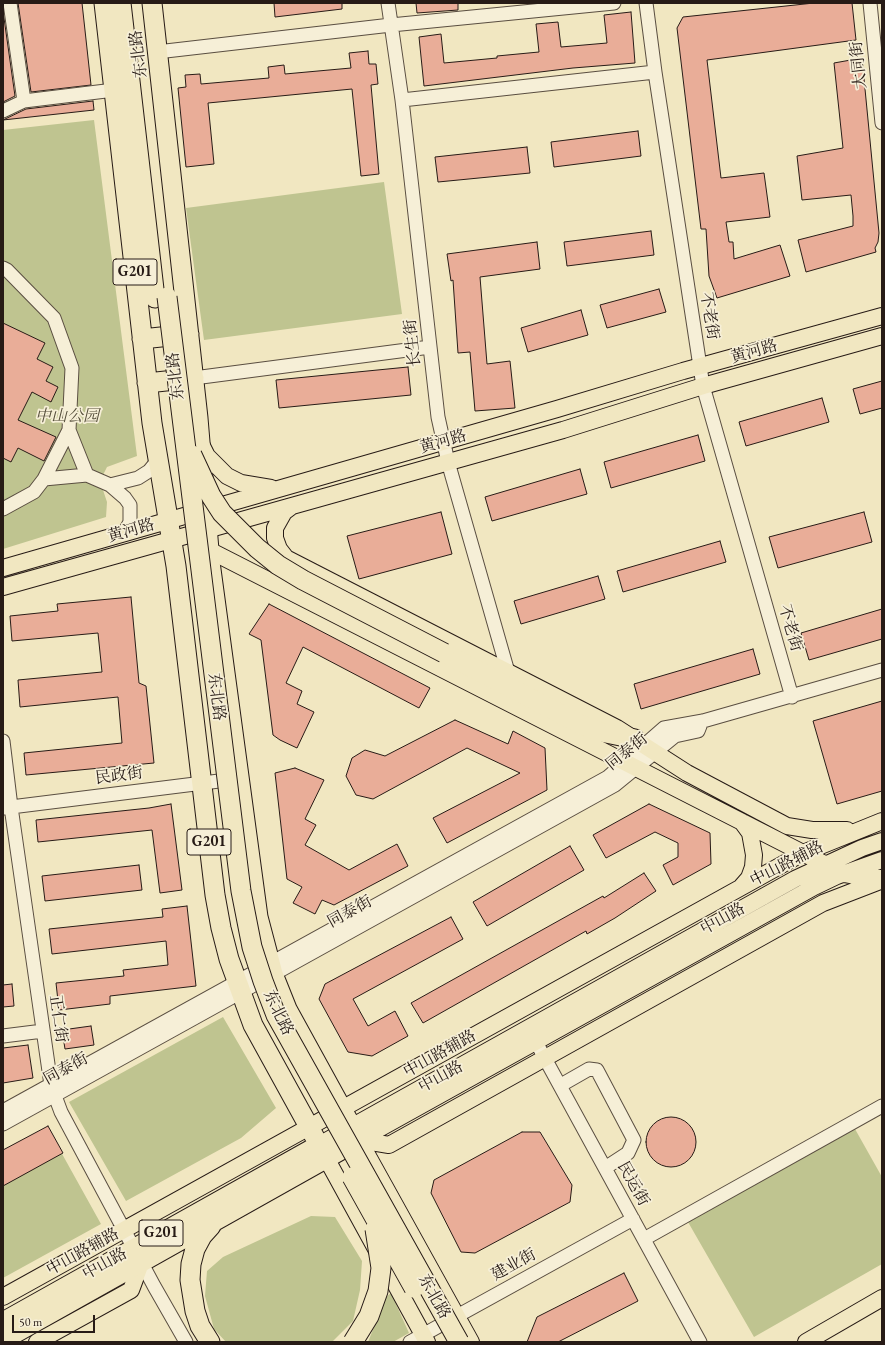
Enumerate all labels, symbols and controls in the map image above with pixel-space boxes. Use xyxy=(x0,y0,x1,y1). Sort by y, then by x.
street label: 东北路 xyxy=(127,29,151,79)
street label: 大同街 xyxy=(847,40,871,90)
road number: G201 xyxy=(113,259,157,285)
street label: 不老街 xyxy=(696,291,722,341)
street label: 长生街 xyxy=(401,318,425,368)
street label: 黄河路 xyxy=(728,336,780,368)
street label: 东北路 xyxy=(164,351,188,401)
park label: 中山公园 xyxy=(35,407,99,427)
street label: 黄河路 xyxy=(417,426,469,458)
street label: 黄河路 xyxy=(105,515,157,547)
street label: 不老街 xyxy=(774,602,806,654)
street label: 东北路 xyxy=(204,672,228,722)
street label: 同泰街 xyxy=(602,729,652,775)
street label: 民政街 xyxy=(94,764,144,788)
road number: G201 xyxy=(187,829,231,855)
street label: 中山路辅路 xyxy=(747,837,827,891)
street label: 同泰街 xyxy=(324,892,376,932)
street label: 中山路 xyxy=(697,899,749,939)
street label: 东北路 xyxy=(259,987,297,1039)
street label: 正仁街 xyxy=(45,994,71,1044)
street label: 中山路辅路 xyxy=(400,1026,480,1082)
street label: 同泰街 xyxy=(40,1049,92,1089)
street label: 中山路 xyxy=(415,1057,467,1097)
street label: 民运街 xyxy=(613,1158,653,1210)
road number: G201 xyxy=(139,1220,183,1246)
street label: 中山路辅路 xyxy=(43,1224,123,1280)
street label: 中山路 xyxy=(79,1244,131,1284)
street label: 建业街 xyxy=(488,1245,540,1285)
street label: 东北路 xyxy=(414,1271,454,1323)
scale bar xyxy=(14,1307,97,1333)
text: 50 m xyxy=(19,1314,42,1330)

